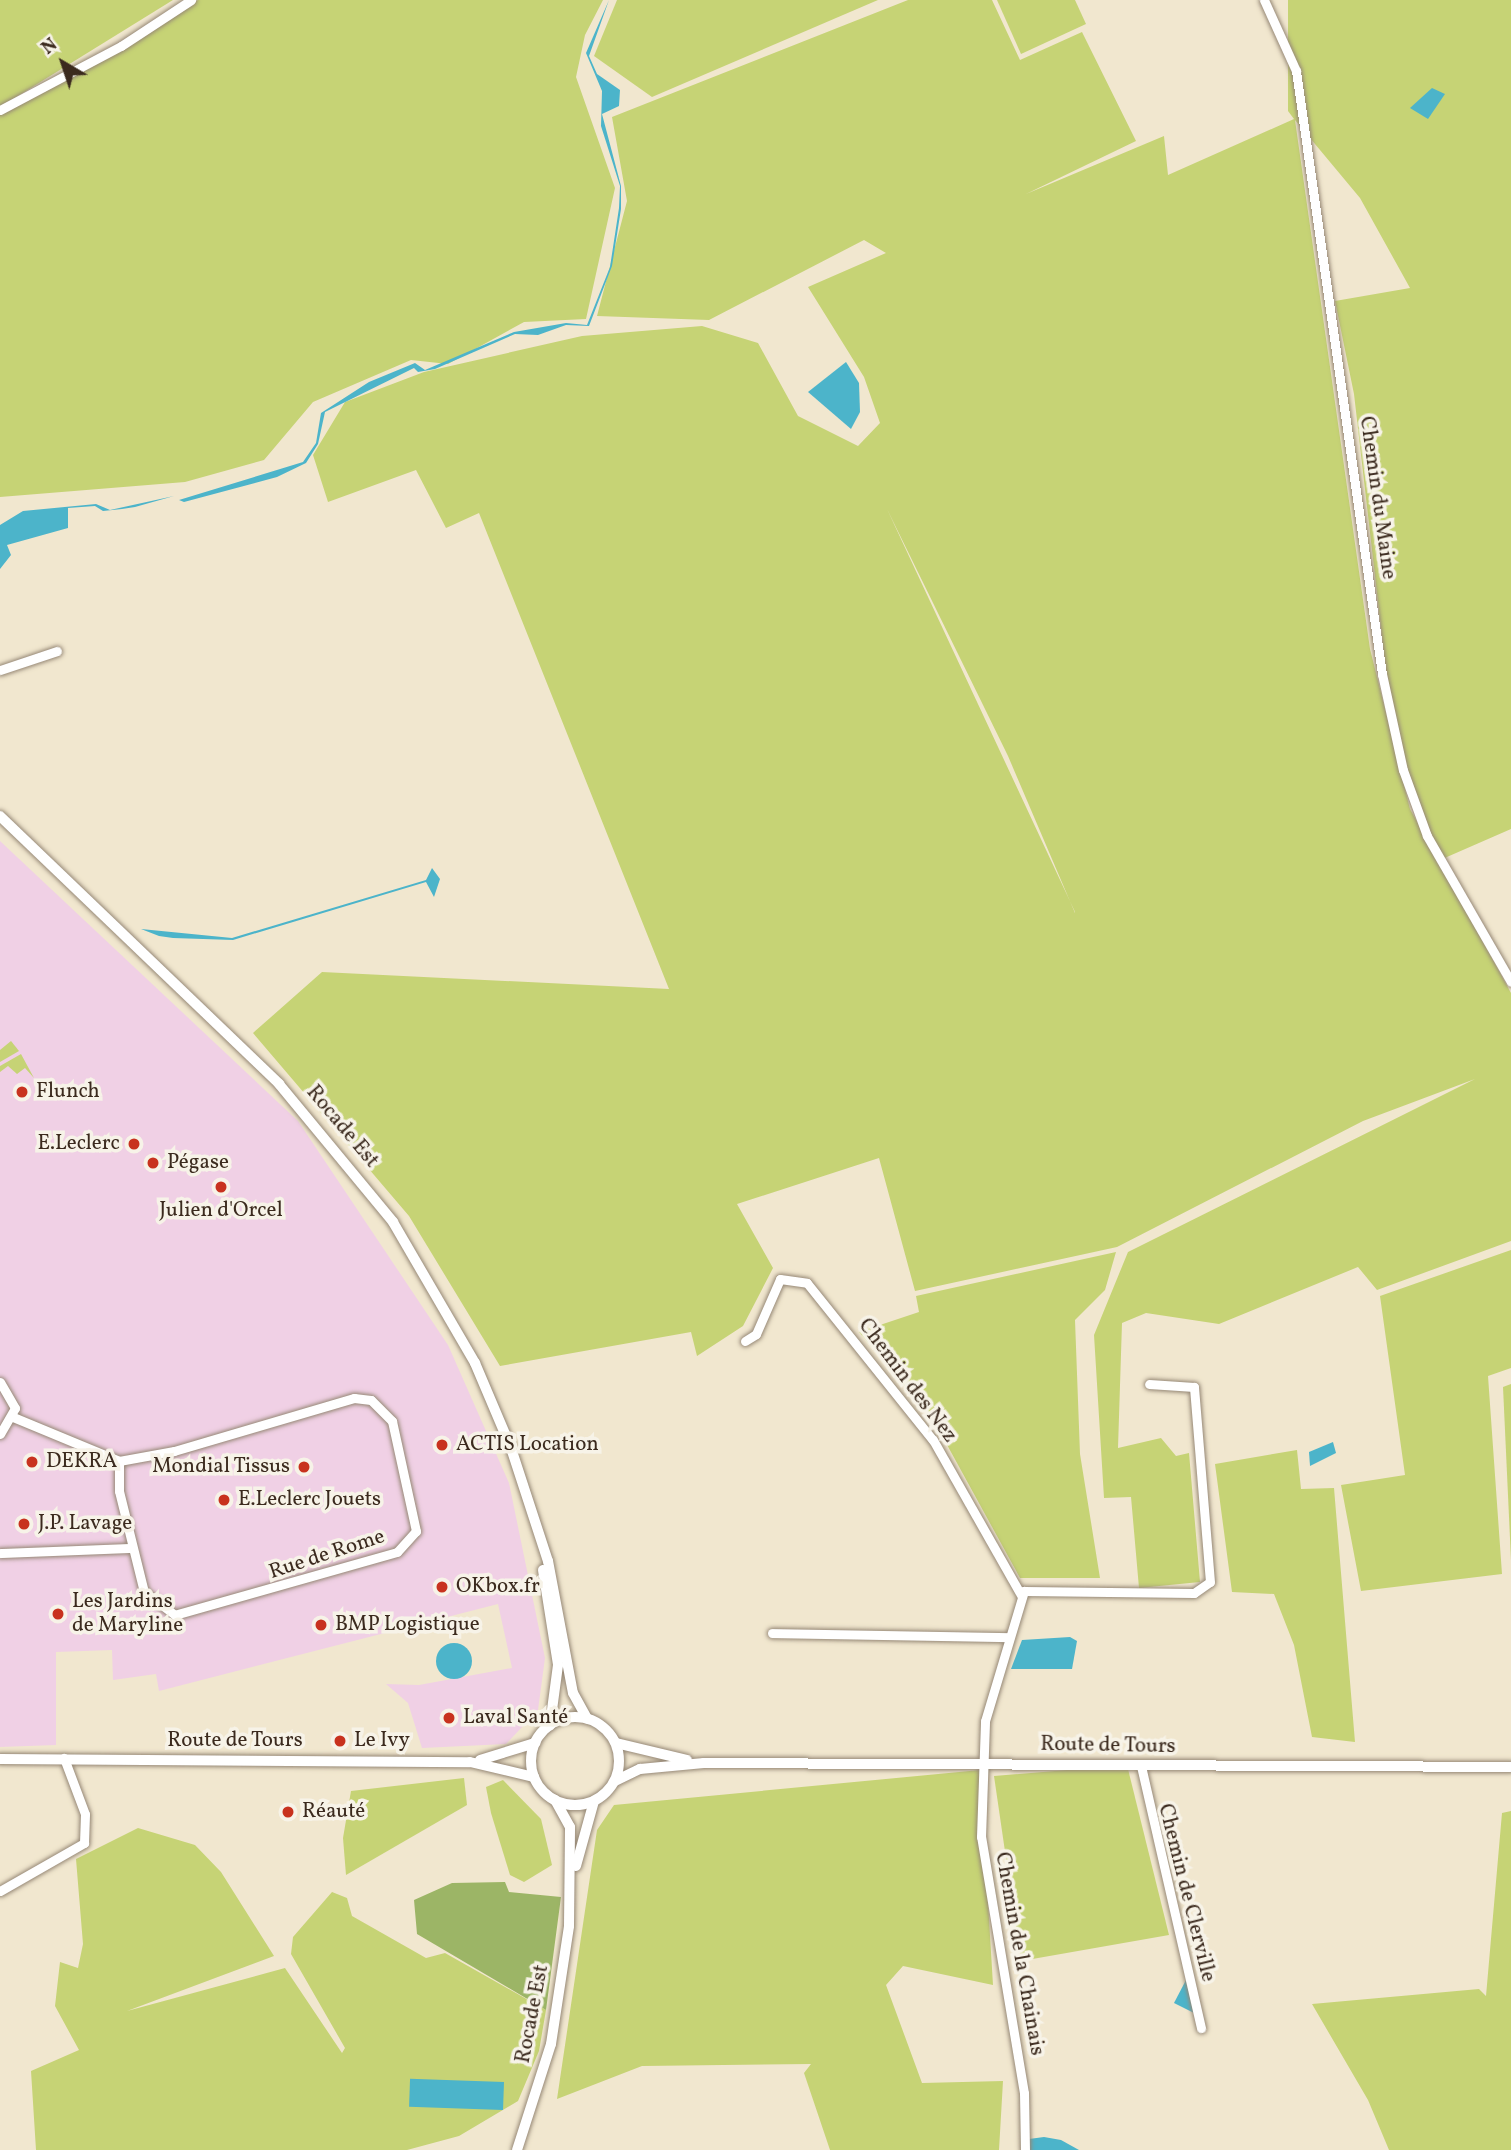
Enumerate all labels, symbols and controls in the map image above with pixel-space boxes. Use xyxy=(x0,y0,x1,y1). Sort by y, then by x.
north arrow xyxy=(28,28,98,98)
text: N xyxy=(36,32,63,61)
street label: Chemin du Maine xyxy=(1353,415,1401,581)
place label: Flunch xyxy=(36,1079,100,1105)
street label: Rocade Est xyxy=(300,1081,384,1173)
marker: Flunch xyxy=(14,1084,30,1100)
place label: E.Leclerc xyxy=(37,1131,120,1157)
marker: E.Leclerc xyxy=(126,1136,142,1152)
place label: Pégase xyxy=(167,1150,229,1176)
marker: Pégase xyxy=(145,1155,161,1171)
marker: Julien d'Orcel xyxy=(213,1179,229,1195)
place label: Julien d'Orcel xyxy=(159,1198,283,1224)
street label: Chemin des Nez xyxy=(852,1314,962,1448)
place label: ACTIS Location xyxy=(456,1432,599,1458)
marker: ACTIS Location xyxy=(434,1437,450,1453)
place label: DEKRA xyxy=(46,1449,117,1475)
marker: DEKRA xyxy=(24,1454,40,1470)
place label: Mondial Tissus xyxy=(152,1454,290,1480)
marker: Mondial Tissus xyxy=(296,1459,312,1475)
place label: E.Leclerc Jouets xyxy=(238,1487,381,1513)
marker: E.Leclerc Jouets xyxy=(216,1492,232,1508)
place label: J.P. Lavage xyxy=(38,1511,132,1537)
marker: J.P. Lavage xyxy=(16,1516,32,1532)
street label: Rue de Rome xyxy=(266,1524,388,1586)
place label: OKbox.fr xyxy=(456,1574,540,1600)
marker: OKbox.fr xyxy=(434,1579,450,1595)
place label: Les Jardins de Maryline xyxy=(72,1589,183,1639)
marker: Les Jardins de Maryline xyxy=(50,1606,66,1622)
place label: BMP Logistique xyxy=(335,1612,480,1638)
marker: BMP Logistique xyxy=(313,1617,329,1633)
place label: Laval Santé xyxy=(463,1705,568,1731)
marker: Laval Santé xyxy=(441,1710,457,1726)
street label: Route de Tours xyxy=(167,1728,303,1754)
place label: Le Ivy xyxy=(354,1728,410,1754)
street label: Route de Tours xyxy=(1040,1732,1176,1760)
marker: Le Ivy xyxy=(332,1733,348,1749)
place label: Réauté xyxy=(302,1799,365,1825)
street label: Chemin de Clerville xyxy=(1152,1801,1220,1985)
marker: Réauté xyxy=(280,1804,296,1820)
street label: Chemin de la Chainais xyxy=(989,1850,1049,2058)
street label: Rocade Est xyxy=(511,1963,555,2065)

